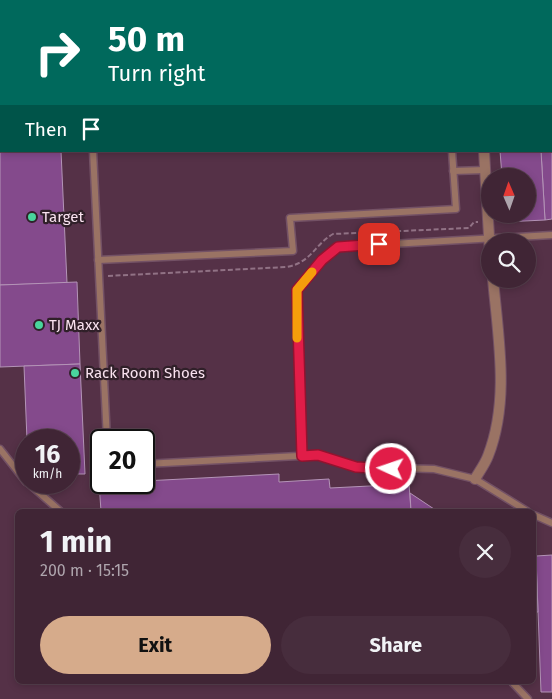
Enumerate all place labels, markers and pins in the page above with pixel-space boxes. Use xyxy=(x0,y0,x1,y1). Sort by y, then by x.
place label: Target xyxy=(42,208,84,226)
marker: Target xyxy=(26,211,38,223)
pin xyxy=(358,223,400,265)
place label: TJ Maxx xyxy=(49,316,100,334)
marker: TJ Maxx xyxy=(33,319,45,331)
place label: Rack Room Shoes xyxy=(85,364,205,382)
marker: Rack Room Shoes xyxy=(69,367,81,379)

